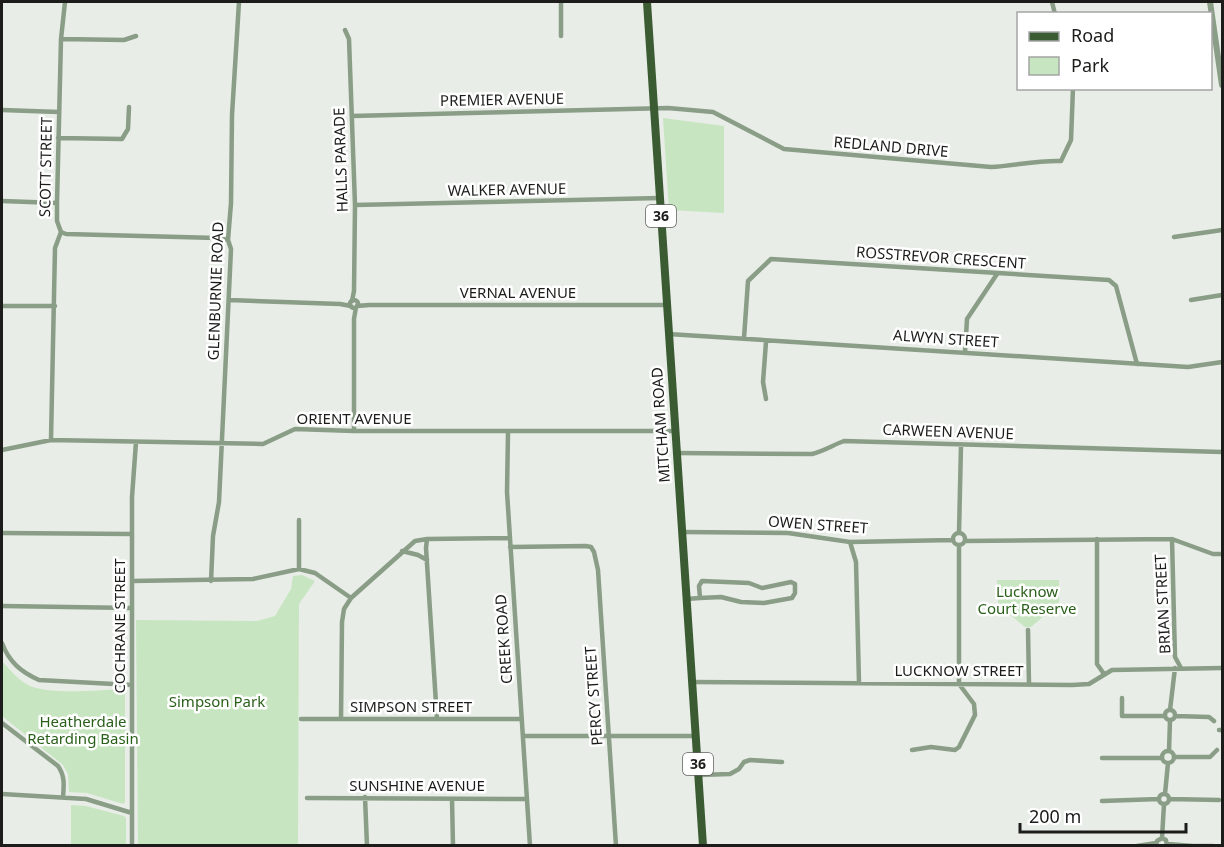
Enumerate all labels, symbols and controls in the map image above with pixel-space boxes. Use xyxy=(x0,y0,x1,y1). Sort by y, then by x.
legend xyxy=(1017,12,1212,90)
text: Road xyxy=(1071,23,1114,47)
text: Park xyxy=(1071,53,1109,77)
street label: PREMIER AVENUE xyxy=(440,88,564,110)
street label: HALLS PARADE xyxy=(328,107,352,213)
street label: SCOTT STREET xyxy=(34,116,56,217)
street label: REDLAND DRIVE xyxy=(833,131,949,161)
street label: WALKER AVENUE xyxy=(447,178,566,200)
road number: 36 xyxy=(646,205,676,227)
street label: GLENBURNIE ROAD xyxy=(203,221,227,361)
street label: ROSSTREVOR CRESCENT xyxy=(855,241,1027,273)
street label: VERNAL AVENUE xyxy=(460,282,576,302)
street label: ALWYN STREET xyxy=(893,324,1000,352)
street label: MITCHAM ROAD xyxy=(646,367,674,483)
street label: ORIENT AVENUE xyxy=(296,408,412,428)
street label: CARWEEN AVENUE xyxy=(882,419,1014,443)
street label: OWEN STREET xyxy=(767,511,869,538)
street label: BRIAN STREET xyxy=(1149,553,1175,654)
street label: COCHRANE STREET xyxy=(109,558,129,693)
park label: Lucknow Court Reserve xyxy=(977,581,1077,618)
street label: CREEK ROAD xyxy=(490,593,516,685)
street label: PERCY STREET xyxy=(580,645,606,746)
street label: LUCKNOW STREET xyxy=(894,660,1024,680)
park label: Simpson Park xyxy=(169,691,265,711)
street label: SIMPSON STREET xyxy=(350,696,473,716)
park label: Heatherdale Retarding Basin xyxy=(27,711,139,748)
road number: 36 xyxy=(683,753,713,775)
street label: SUNSHINE AVENUE xyxy=(349,775,485,795)
scale bar xyxy=(1020,796,1186,834)
text: 200 m xyxy=(1029,804,1081,828)

